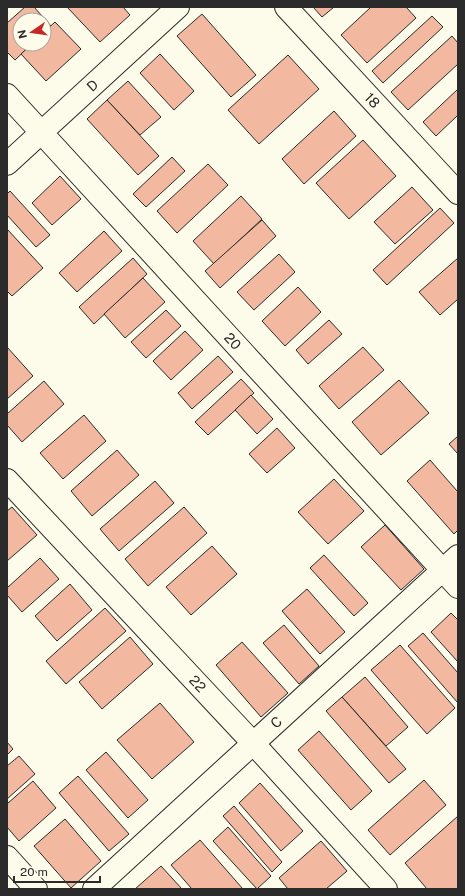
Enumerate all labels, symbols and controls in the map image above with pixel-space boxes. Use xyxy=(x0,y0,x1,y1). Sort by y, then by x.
north arrow xyxy=(12,12,52,52)
text: N xyxy=(15,29,29,40)
street label: D xyxy=(83,76,101,95)
street label: 18 xyxy=(361,89,383,111)
street label: 20 xyxy=(221,330,244,353)
street label: 22 xyxy=(186,672,209,695)
street label: C xyxy=(267,713,285,731)
scale bar xyxy=(14,858,100,884)
text: 20 m xyxy=(20,865,48,879)

